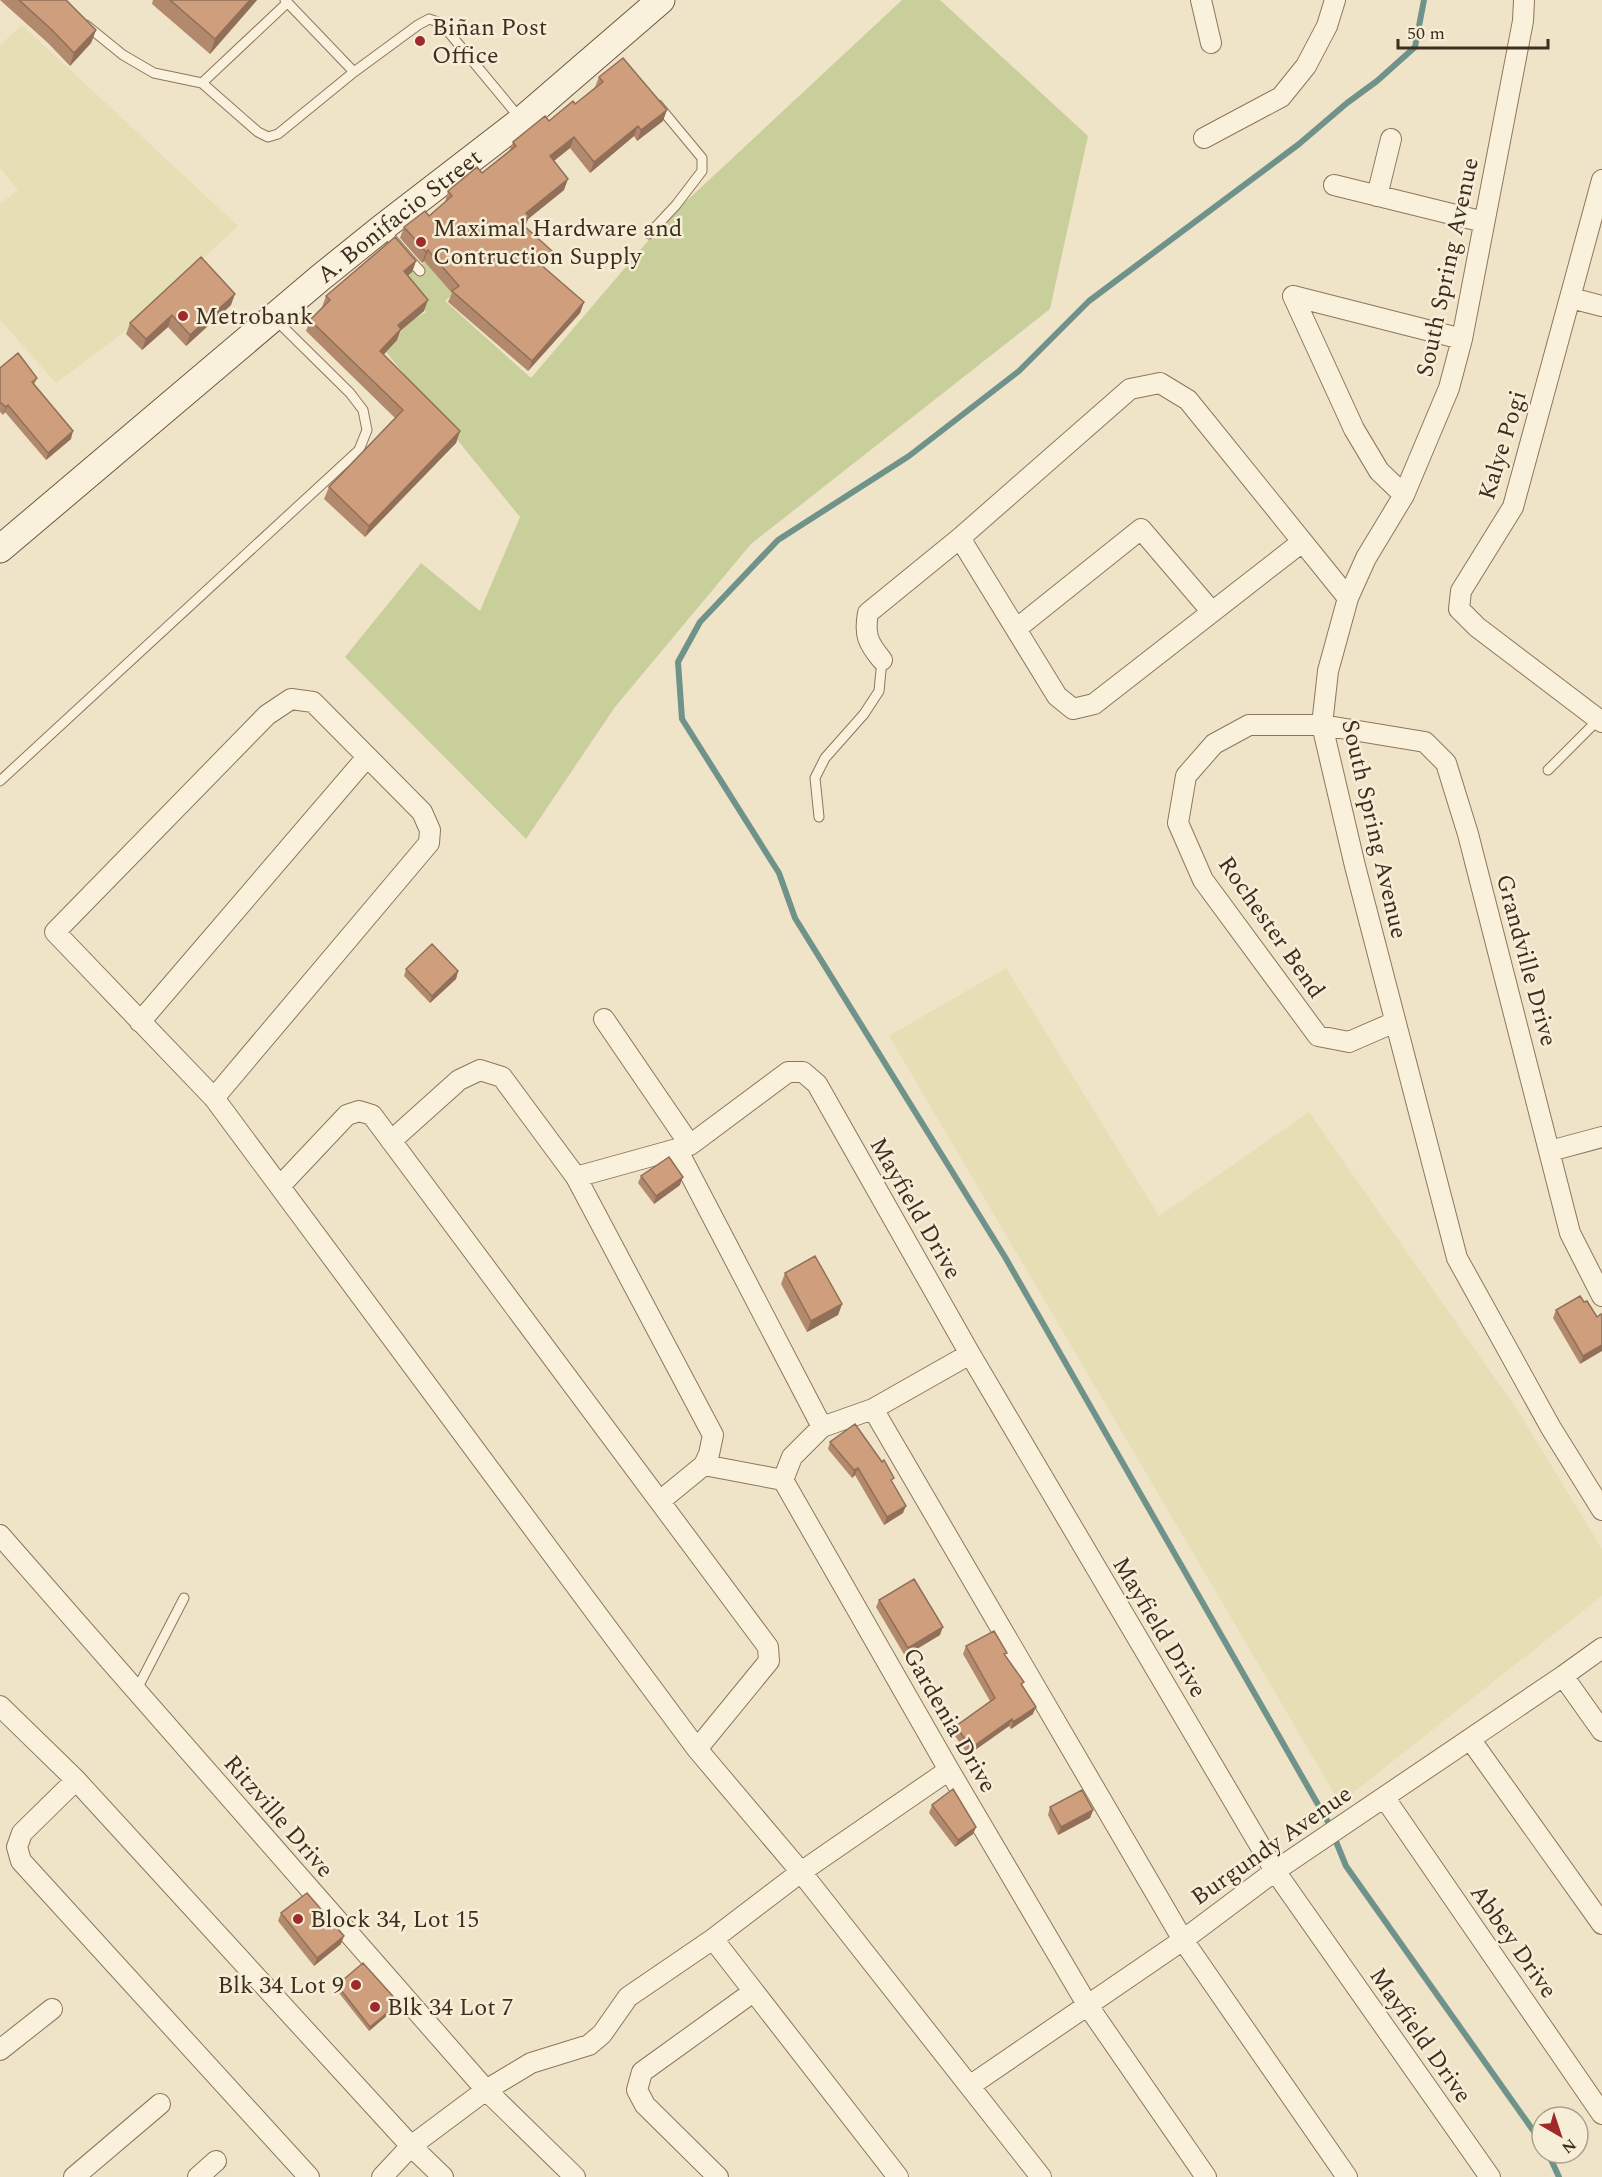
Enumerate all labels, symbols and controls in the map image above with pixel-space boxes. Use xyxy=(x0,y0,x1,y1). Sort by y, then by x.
place label: Biñan Post Office xyxy=(432,10,547,74)
scale bar xyxy=(1398,12,1548,50)
text: 50 m xyxy=(1407,20,1445,47)
marker: Biñan Post Office xyxy=(413,34,427,48)
street label: A. Bonifacio Street xyxy=(309,140,490,293)
street label: South Spring Avenue xyxy=(1407,154,1489,380)
place label: Maximal Hardware and Contruction Supply xyxy=(433,211,682,275)
marker: Maximal Hardware and Contruction Supply xyxy=(414,235,428,249)
place label: Metrobank xyxy=(195,299,313,335)
marker: Metrobank xyxy=(176,309,190,323)
street label: Kalye Pogi xyxy=(1469,386,1537,505)
street label: South Spring Avenue xyxy=(1331,716,1417,942)
street label: Rochester Bend xyxy=(1209,849,1334,1006)
street label: Grandville Drive xyxy=(1486,870,1566,1050)
street label: Mayfield Drive xyxy=(860,1131,970,1286)
street label: Mayfield Drive xyxy=(1103,1550,1215,1705)
street label: Gardenia Drive xyxy=(893,1641,1005,1800)
street label: Ritzville Drive xyxy=(214,1747,342,1886)
street label: Burgundy Avenue xyxy=(1184,1777,1360,1915)
street label: Abbey Drive xyxy=(1460,1877,1566,2006)
place label: Block 34, Lot 15 xyxy=(310,1902,479,1938)
marker: Block 34, Lot 15 xyxy=(291,1912,305,1926)
street label: Mayfield Drive xyxy=(1360,1960,1480,2111)
place label: Blk 34 Lot 9 xyxy=(217,1968,344,2004)
marker: Blk 34 Lot 9 xyxy=(349,1978,363,1992)
place label: Blk 34 Lot 7 xyxy=(387,1990,514,2026)
marker: Blk 34 Lot 7 xyxy=(368,2000,382,2014)
north arrow xyxy=(1530,2105,1590,2165)
text: N xyxy=(1556,2132,1581,2159)

